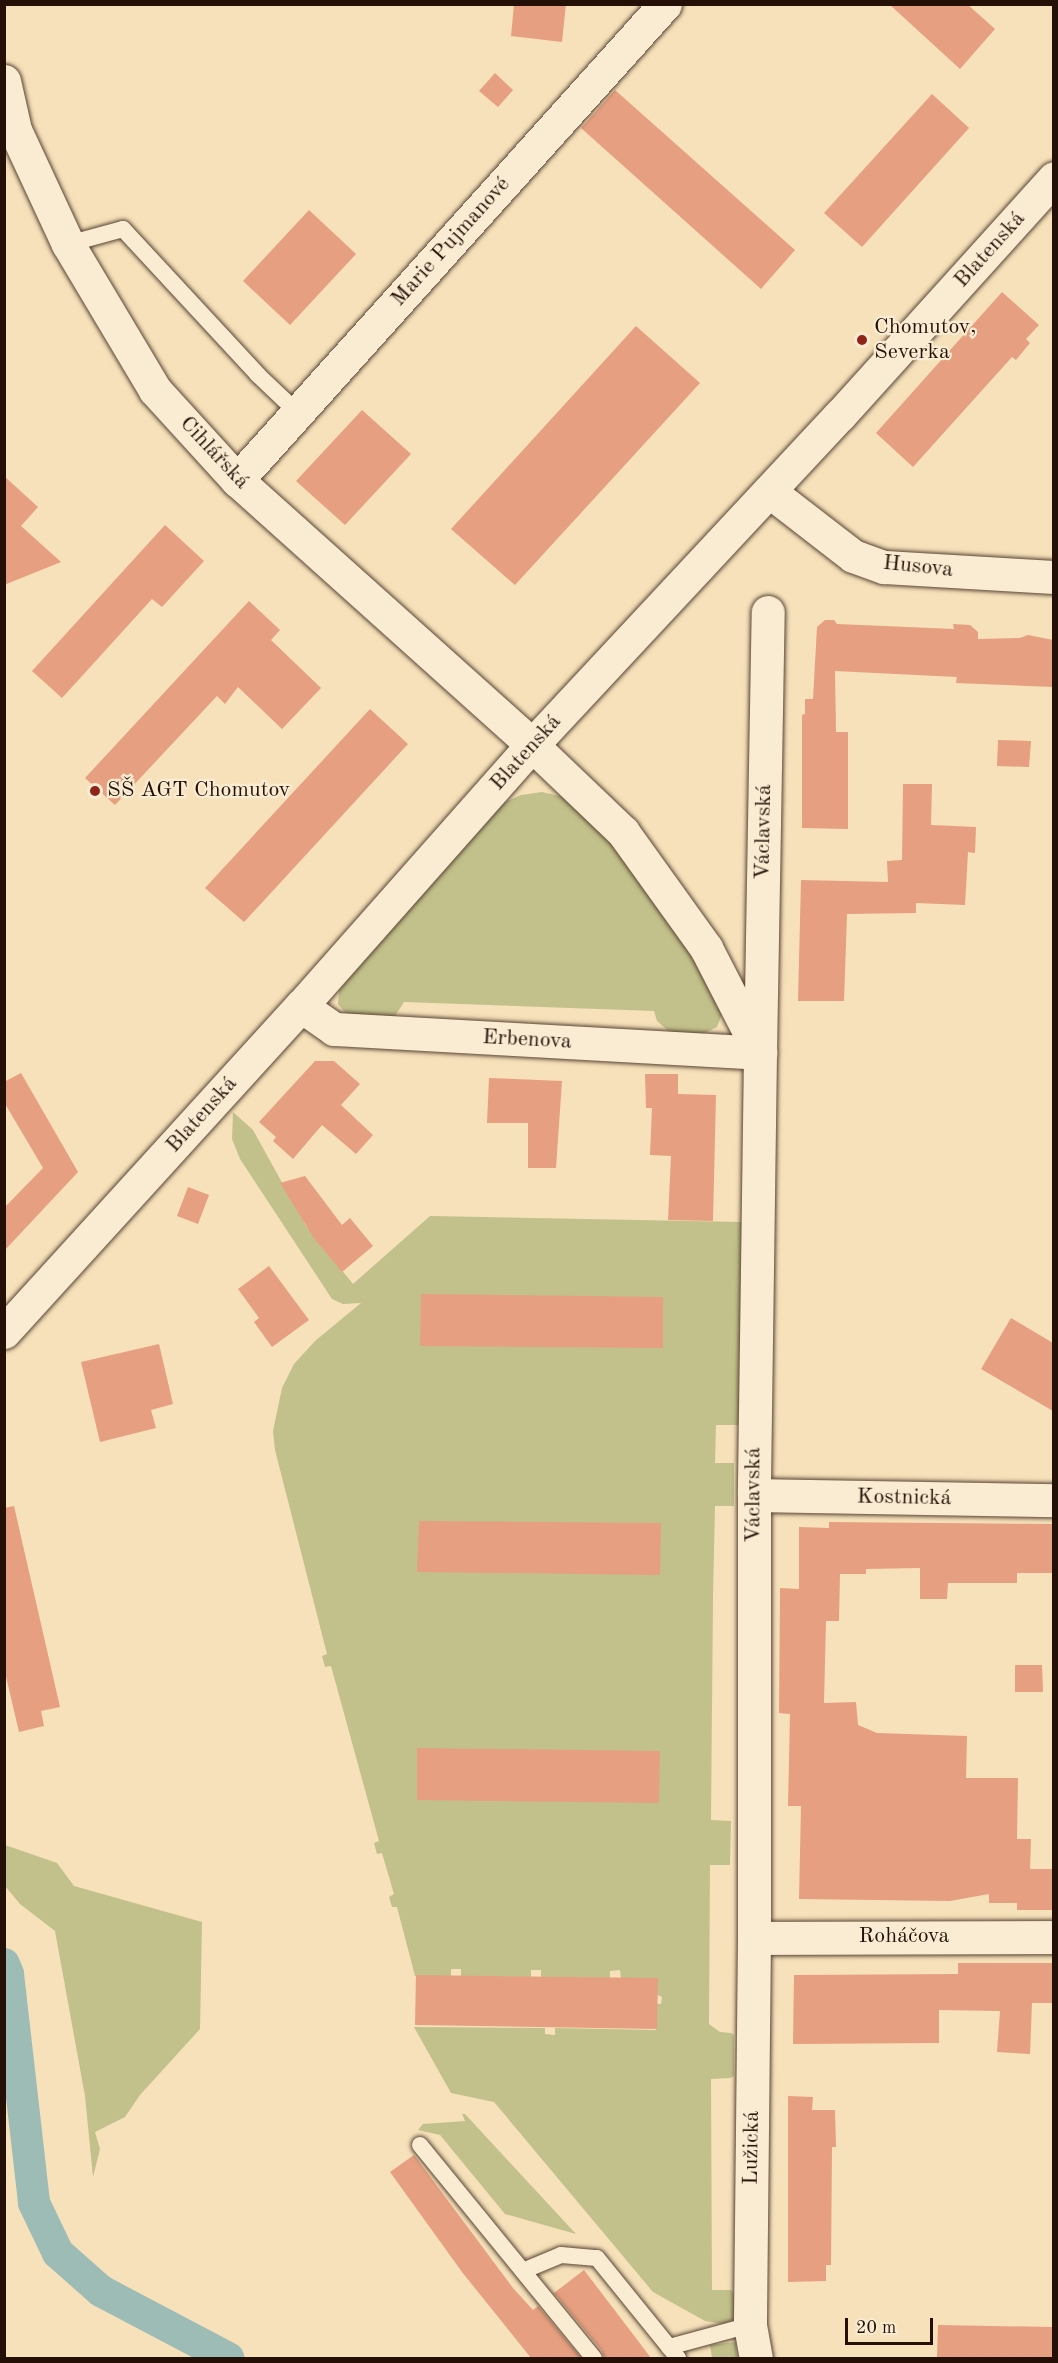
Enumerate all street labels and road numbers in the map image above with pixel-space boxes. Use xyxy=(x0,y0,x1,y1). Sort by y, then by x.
street label: Marie Pujmanové xyxy=(386,172,516,312)
street label: Blatenská xyxy=(949,206,1031,294)
street label: Cihlářská xyxy=(174,411,254,495)
street label: Husova xyxy=(882,550,954,584)
street label: Blatenská xyxy=(485,709,567,797)
street label: Václavská xyxy=(750,784,778,880)
street label: Erbenova xyxy=(482,1024,572,1056)
street label: Blatenská xyxy=(161,1071,243,1159)
street label: Václavská xyxy=(741,1447,767,1543)
street label: Kostnická xyxy=(857,1484,951,1512)
street label: Roháčova xyxy=(859,1924,949,1950)
street label: Lužická xyxy=(738,2111,766,2185)

